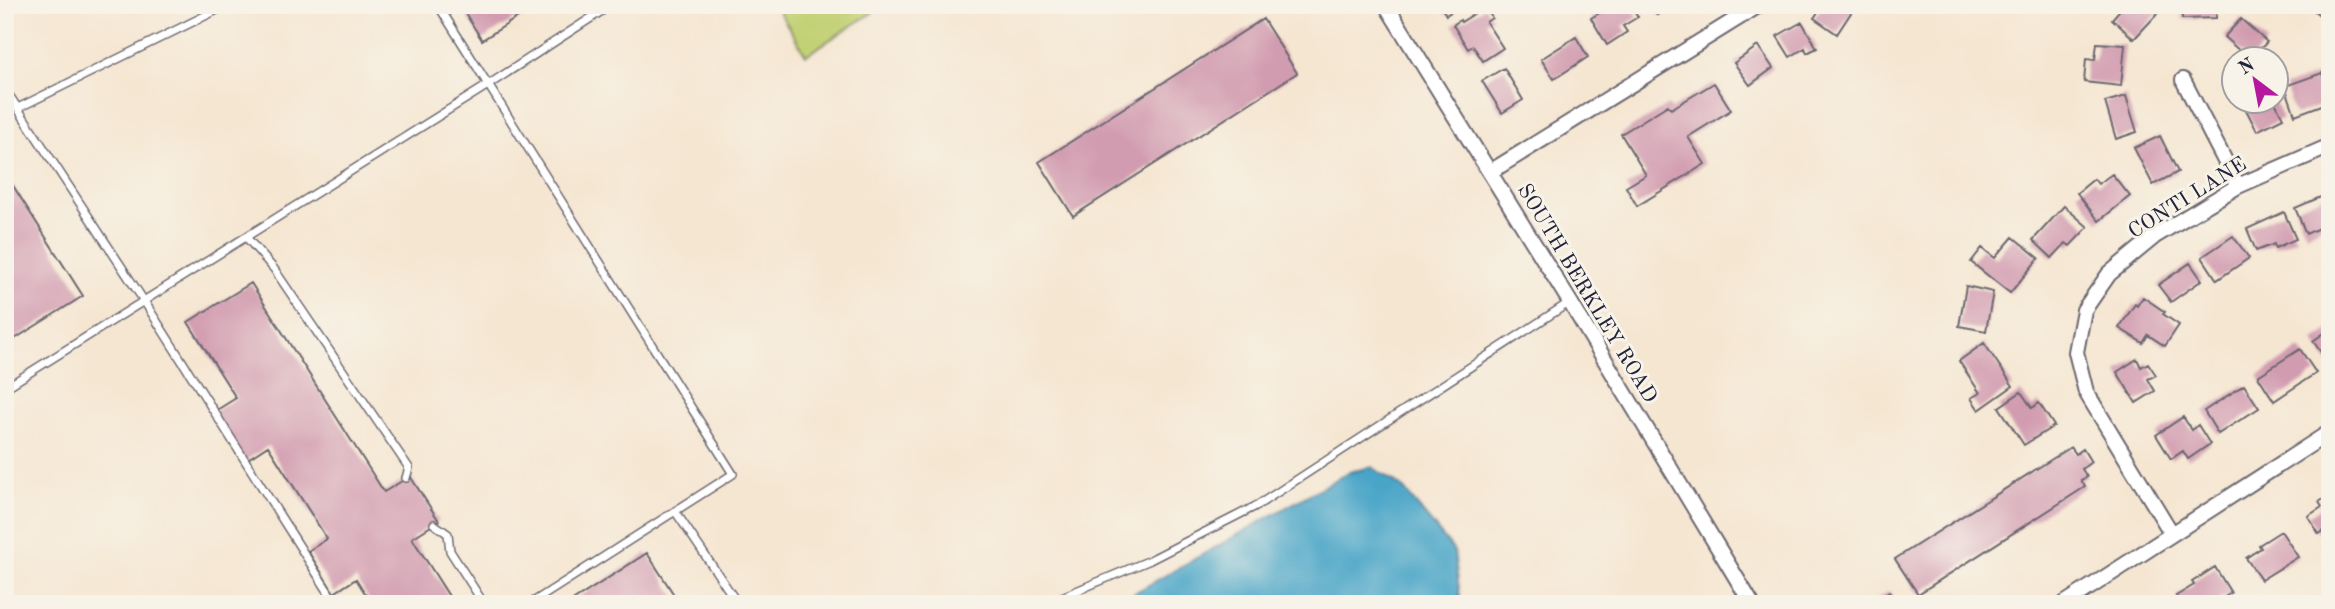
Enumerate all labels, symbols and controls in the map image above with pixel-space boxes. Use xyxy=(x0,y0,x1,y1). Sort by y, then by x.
north arrow xyxy=(2220,46,2290,116)
text: N xyxy=(2236,56,2259,80)
street label: CONTI LANE xyxy=(2125,154,2251,243)
street label: SOUTH BERKLEY ROAD xyxy=(1513,181,1660,407)

